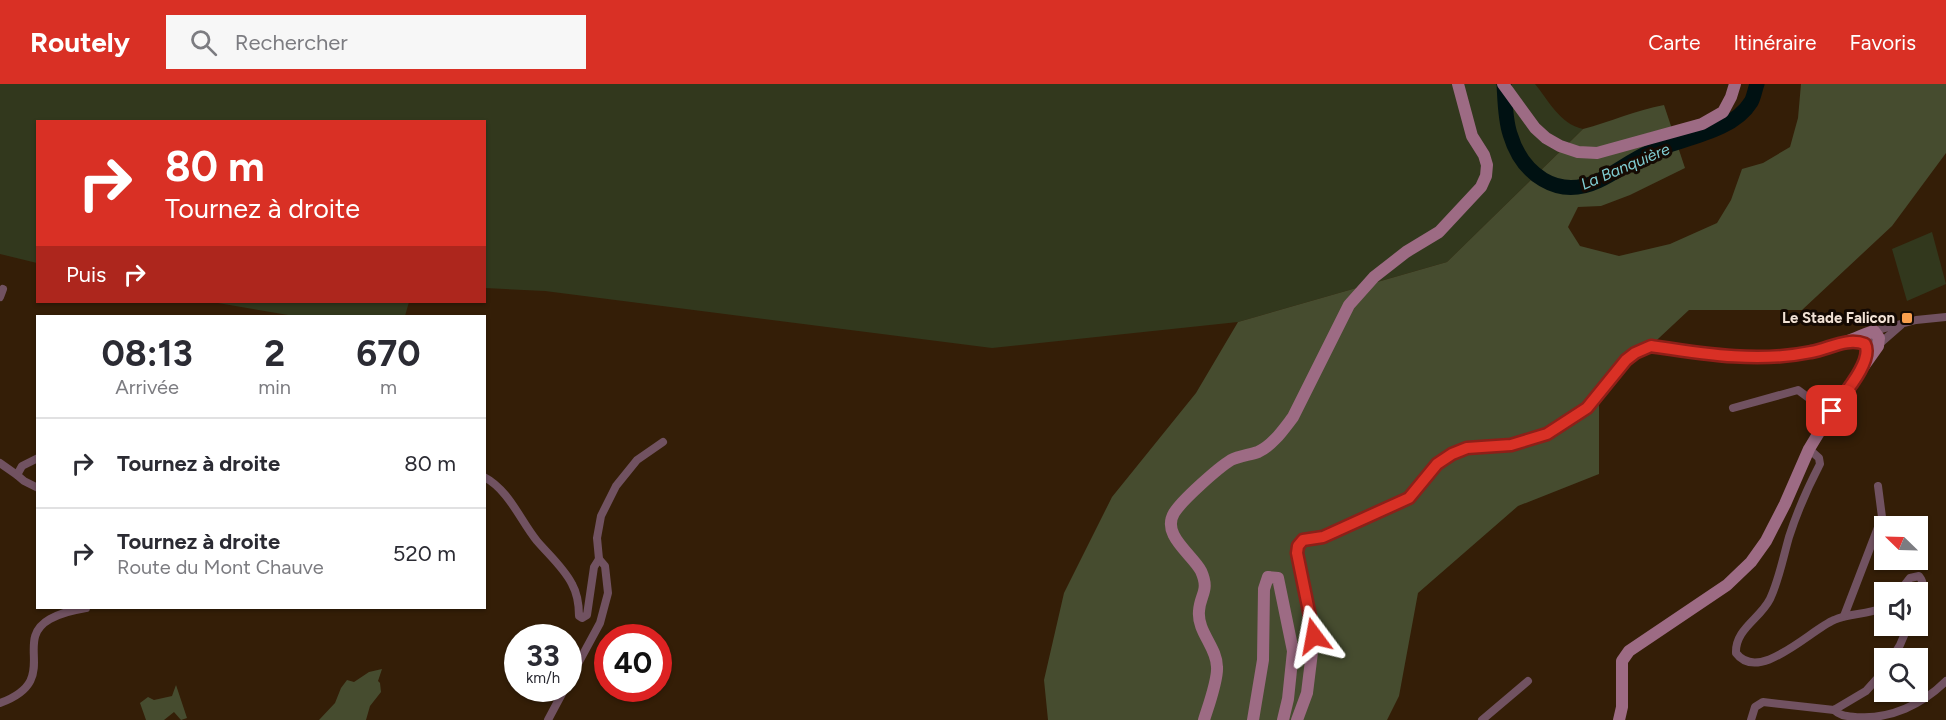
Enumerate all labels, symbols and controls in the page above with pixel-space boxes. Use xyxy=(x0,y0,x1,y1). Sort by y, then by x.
search box xyxy=(166,15,586,69)
text: Routely xyxy=(30,25,130,59)
icon: search xyxy=(187,26,220,59)
text: Rechercher xyxy=(235,29,348,56)
text: Carte xyxy=(1648,30,1701,55)
text: Itinéraire xyxy=(1734,30,1817,55)
text: Favoris xyxy=(1850,30,1916,55)
water label: La Banquière xyxy=(1578,139,1673,194)
text: 80 m xyxy=(165,141,265,192)
icon: right xyxy=(66,144,144,222)
text: Tournez à droite xyxy=(165,192,360,225)
icon: right xyxy=(118,258,151,291)
text: Puis xyxy=(66,261,106,288)
place label: Le Stade Falicon xyxy=(1782,309,1895,327)
marker: Le Stade Falicon xyxy=(1900,311,1914,325)
text: 08:13 xyxy=(101,332,193,375)
text: 2 xyxy=(264,332,285,375)
text: 670 xyxy=(356,332,421,375)
text: Arrivée xyxy=(115,375,179,399)
text: min xyxy=(258,375,291,399)
text: m xyxy=(380,375,397,399)
pin xyxy=(1806,385,1857,436)
icon: arrive xyxy=(1815,394,1848,427)
icon: right xyxy=(66,447,99,480)
text: Tournez à droite xyxy=(117,450,280,477)
text: 80 m xyxy=(404,450,456,477)
north arrow xyxy=(1874,516,1928,570)
map controls xyxy=(1874,516,1928,702)
text: Tournez à droite xyxy=(117,528,280,555)
icon: right xyxy=(66,537,99,570)
text: 520 m xyxy=(393,540,456,567)
text: Route du Mont Chauve xyxy=(117,555,324,579)
button: sound xyxy=(1874,582,1928,636)
position arrow xyxy=(1282,604,1346,668)
speed limit sign: 40 xyxy=(594,624,672,702)
text: 33 xyxy=(526,637,560,674)
button: search xyxy=(1874,648,1928,702)
text: km/h xyxy=(526,669,560,687)

